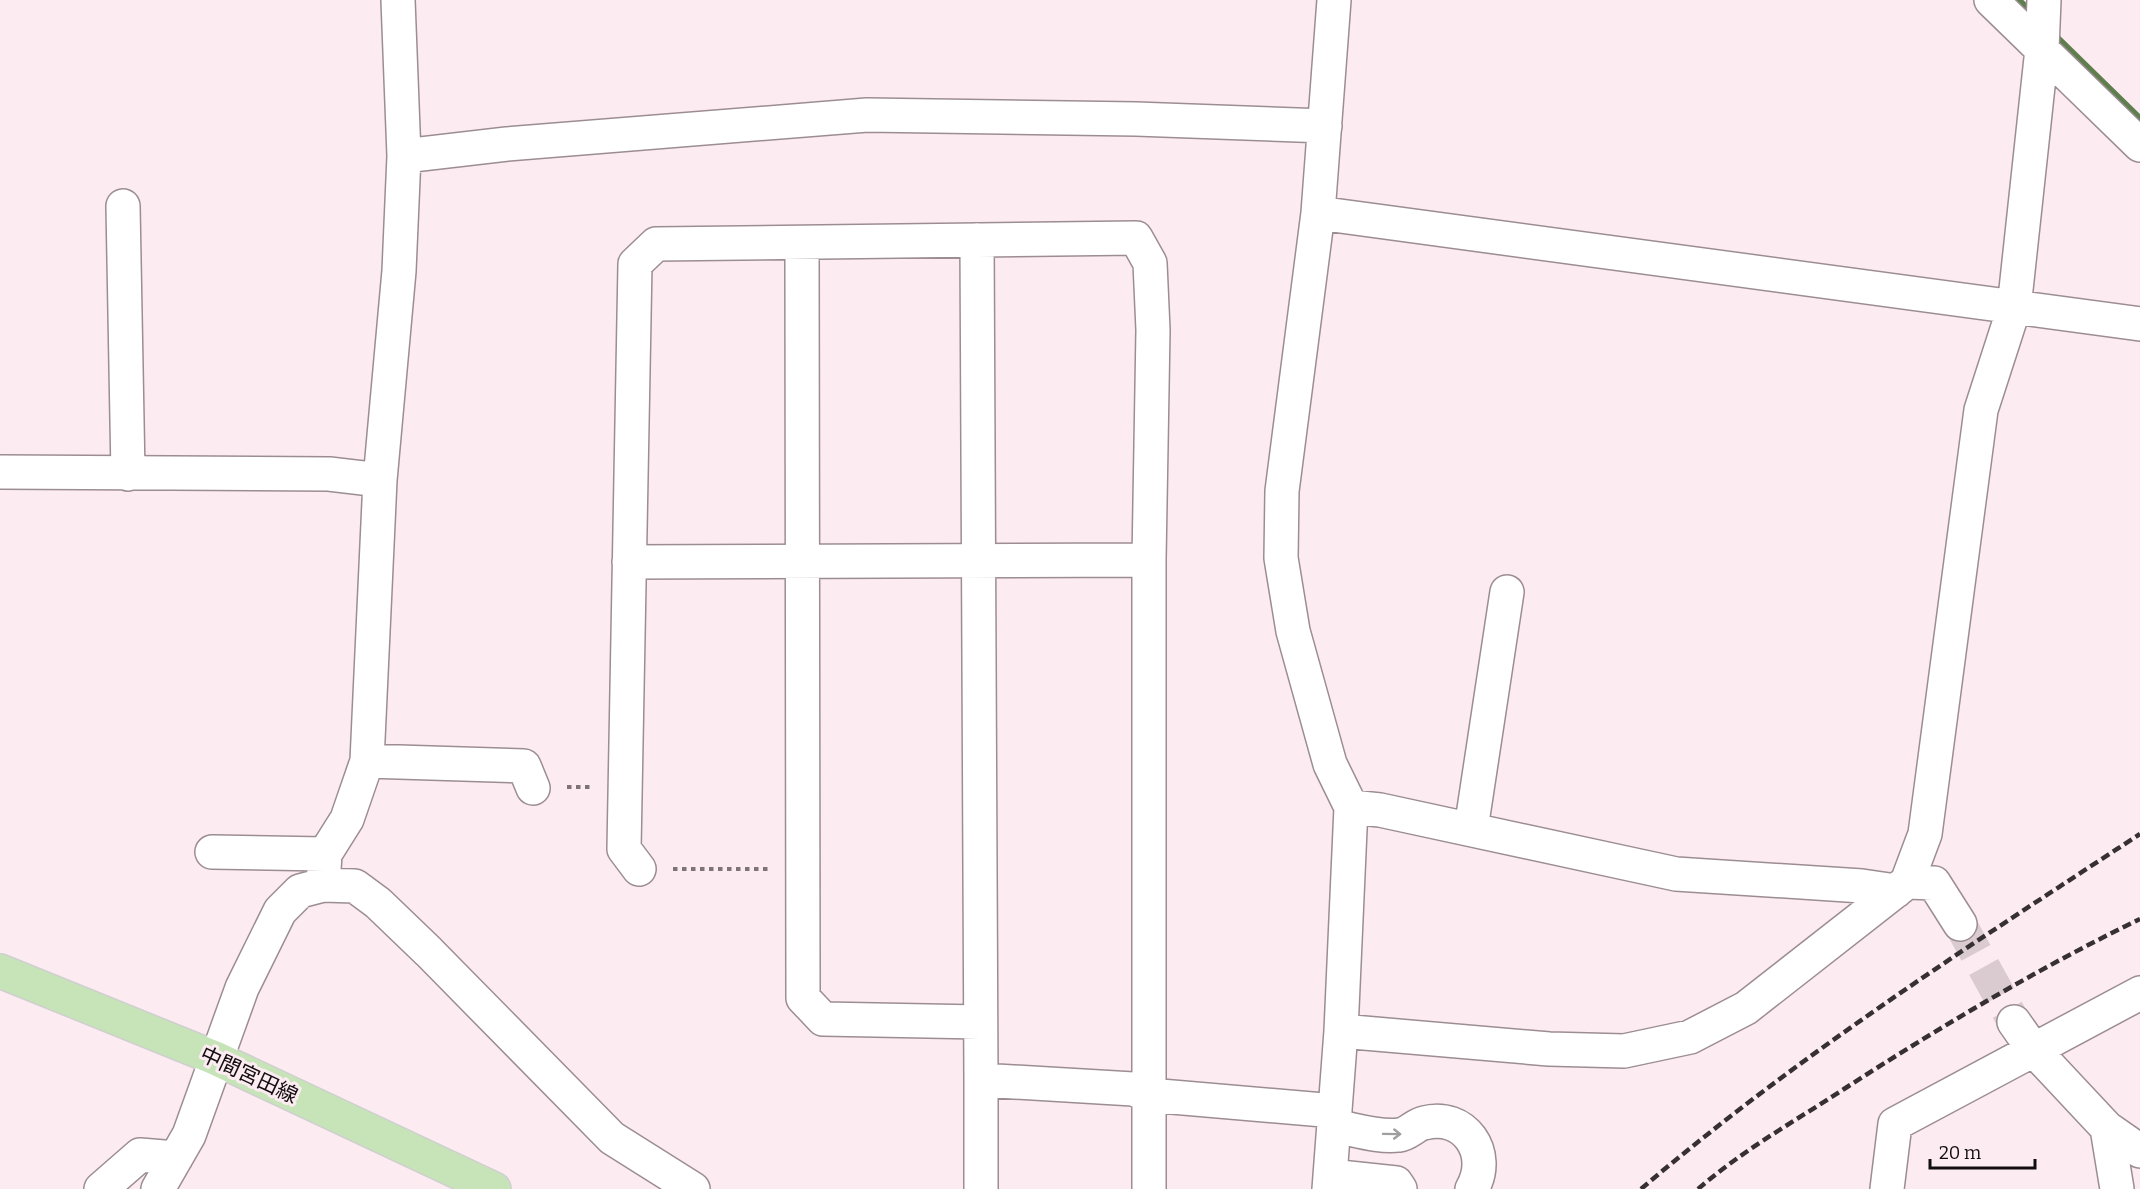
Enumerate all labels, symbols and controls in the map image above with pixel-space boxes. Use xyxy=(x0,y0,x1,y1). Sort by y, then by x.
street label: 中間宮田線 xyxy=(196,1041,302,1109)
one-way arrow xyxy=(1382,1128,1401,1140)
scale bar xyxy=(1930,1132,2035,1170)
text: 20 m xyxy=(1939,1142,1981,1164)

